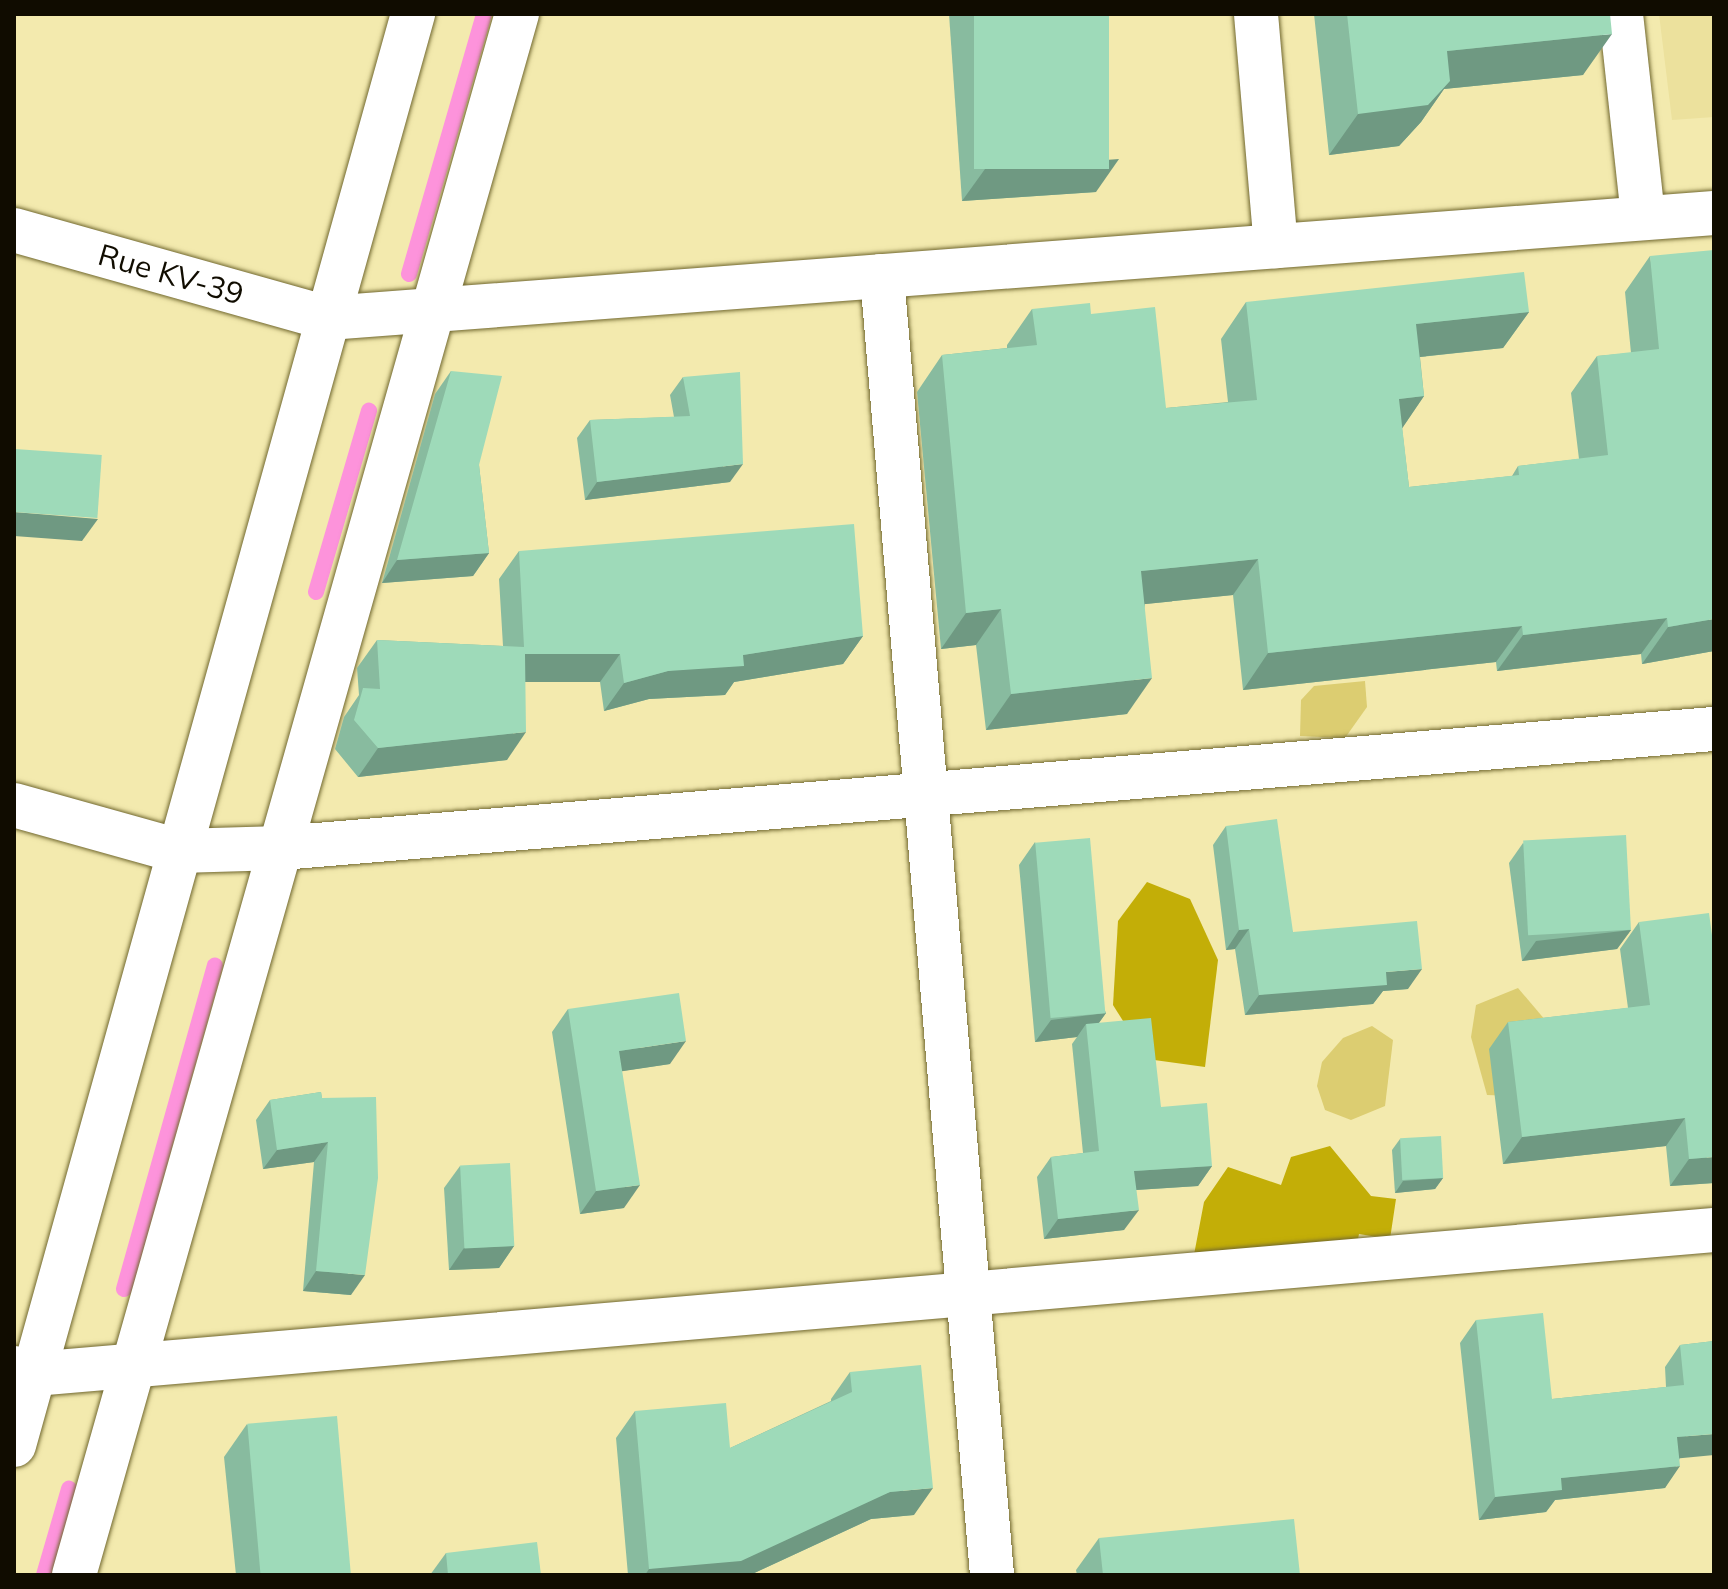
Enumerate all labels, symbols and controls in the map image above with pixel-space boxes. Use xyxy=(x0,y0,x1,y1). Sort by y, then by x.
street label: Rue KV-39 xyxy=(94,236,248,312)

